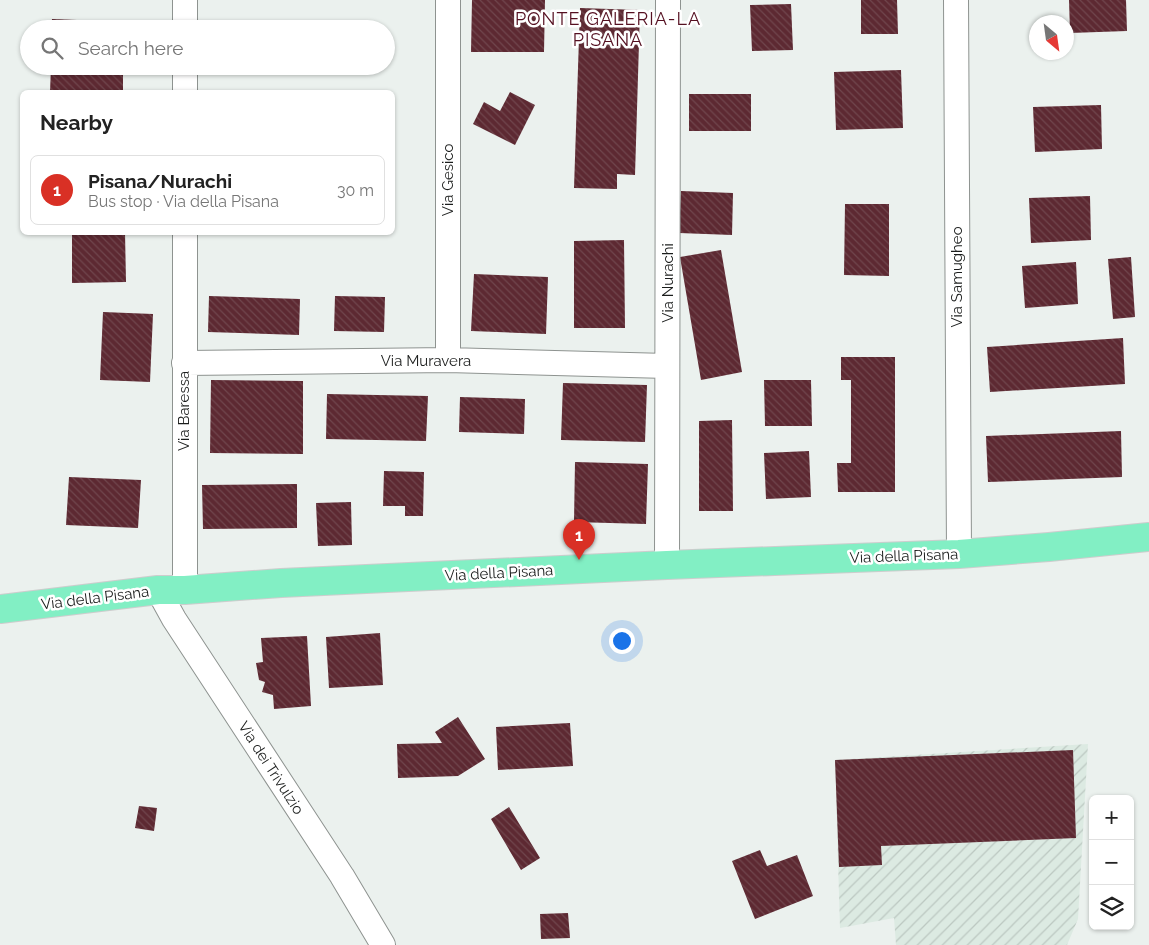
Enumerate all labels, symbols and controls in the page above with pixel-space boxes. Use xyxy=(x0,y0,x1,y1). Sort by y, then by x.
district label: PONTE GALERIA-LA PISANA xyxy=(515,8,701,50)
north arrow xyxy=(1029,15,1074,60)
search box xyxy=(20,20,395,75)
icon: search xyxy=(38,34,66,62)
text: Search here xyxy=(78,37,184,59)
text: Nearby xyxy=(40,110,113,135)
street label: Via Gesico xyxy=(439,144,457,216)
text: Pisana/Nurachi xyxy=(88,170,232,192)
text: 1 xyxy=(53,181,61,200)
text: 30 m xyxy=(337,181,374,200)
text: Bus stop · Via della Pisana xyxy=(88,192,279,211)
street label: Via Samugheo xyxy=(948,226,966,328)
street label: Via Nurachi xyxy=(659,243,677,323)
street label: Via Muravera xyxy=(381,352,471,370)
street label: Via Baressa xyxy=(175,371,193,451)
pin: 1 xyxy=(563,519,595,560)
street label: Via della Pisana xyxy=(849,545,959,567)
street label: Via della Pisana xyxy=(444,561,554,585)
street label: Via della Pisana xyxy=(40,582,150,614)
your location xyxy=(609,628,635,654)
street label: Via dei Trivulzio xyxy=(234,718,308,818)
map controls xyxy=(1089,795,1134,930)
button: + xyxy=(1089,795,1134,840)
button: − xyxy=(1089,840,1134,885)
button: layers xyxy=(1089,885,1134,930)

